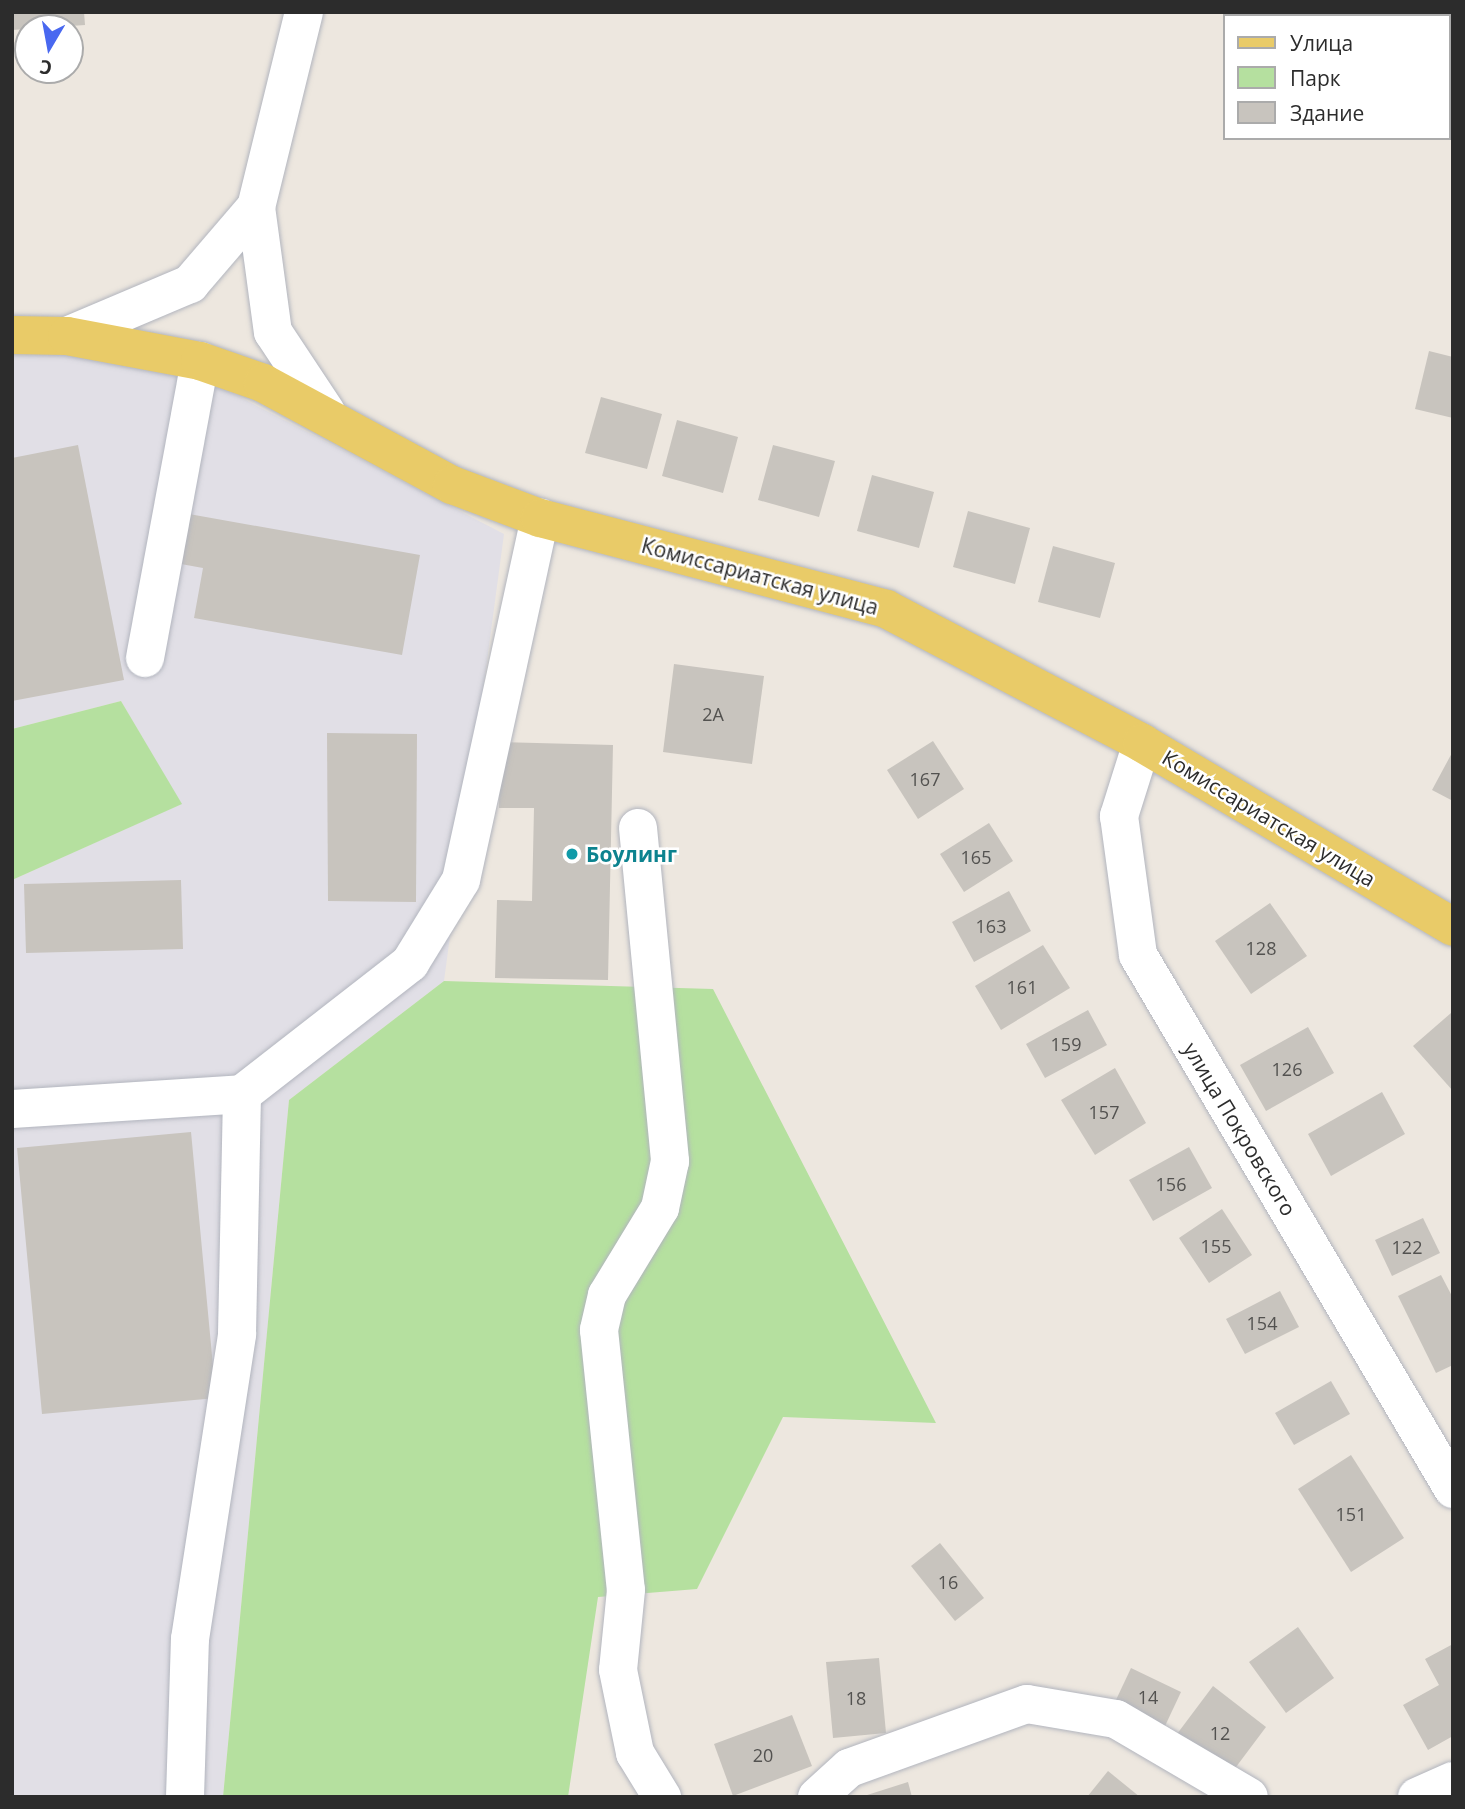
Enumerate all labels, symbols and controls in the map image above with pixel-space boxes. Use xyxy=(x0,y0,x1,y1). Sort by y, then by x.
north arrow xyxy=(14,14,84,84)
legend xyxy=(1224,14,1451,140)
text: Улица xyxy=(1290,29,1353,57)
text: С xyxy=(37,54,54,82)
text: Парк xyxy=(1290,64,1341,92)
text: Здание xyxy=(1290,99,1364,127)
street label: Комиссариатская улица xyxy=(639,532,881,620)
house number: 2А xyxy=(702,703,724,725)
street label: Комиссариатская улица xyxy=(1158,744,1380,892)
house number: 167 xyxy=(910,768,940,790)
place label: Боулинг xyxy=(586,841,677,867)
marker: Боулинг xyxy=(564,846,580,862)
house number: 165 xyxy=(961,846,991,868)
house number: 163 xyxy=(976,915,1006,937)
house number: 128 xyxy=(1246,937,1276,959)
house number: 161 xyxy=(1007,976,1037,998)
house number: 159 xyxy=(1051,1033,1081,1055)
street label: улица Покровского xyxy=(1178,1038,1302,1220)
house number: 126 xyxy=(1272,1058,1302,1080)
house number: 157 xyxy=(1089,1101,1119,1123)
house number: 156 xyxy=(1156,1173,1186,1195)
house number: 155 xyxy=(1201,1235,1231,1257)
house number: 122 xyxy=(1392,1236,1422,1258)
house number: 154 xyxy=(1247,1312,1277,1334)
house number: 151 xyxy=(1336,1503,1366,1525)
house number: 16 xyxy=(938,1571,958,1593)
house number: 14 xyxy=(1138,1686,1158,1708)
house number: 18 xyxy=(846,1687,866,1709)
house number: 12 xyxy=(1210,1722,1230,1744)
house number: 20 xyxy=(753,1744,773,1766)

